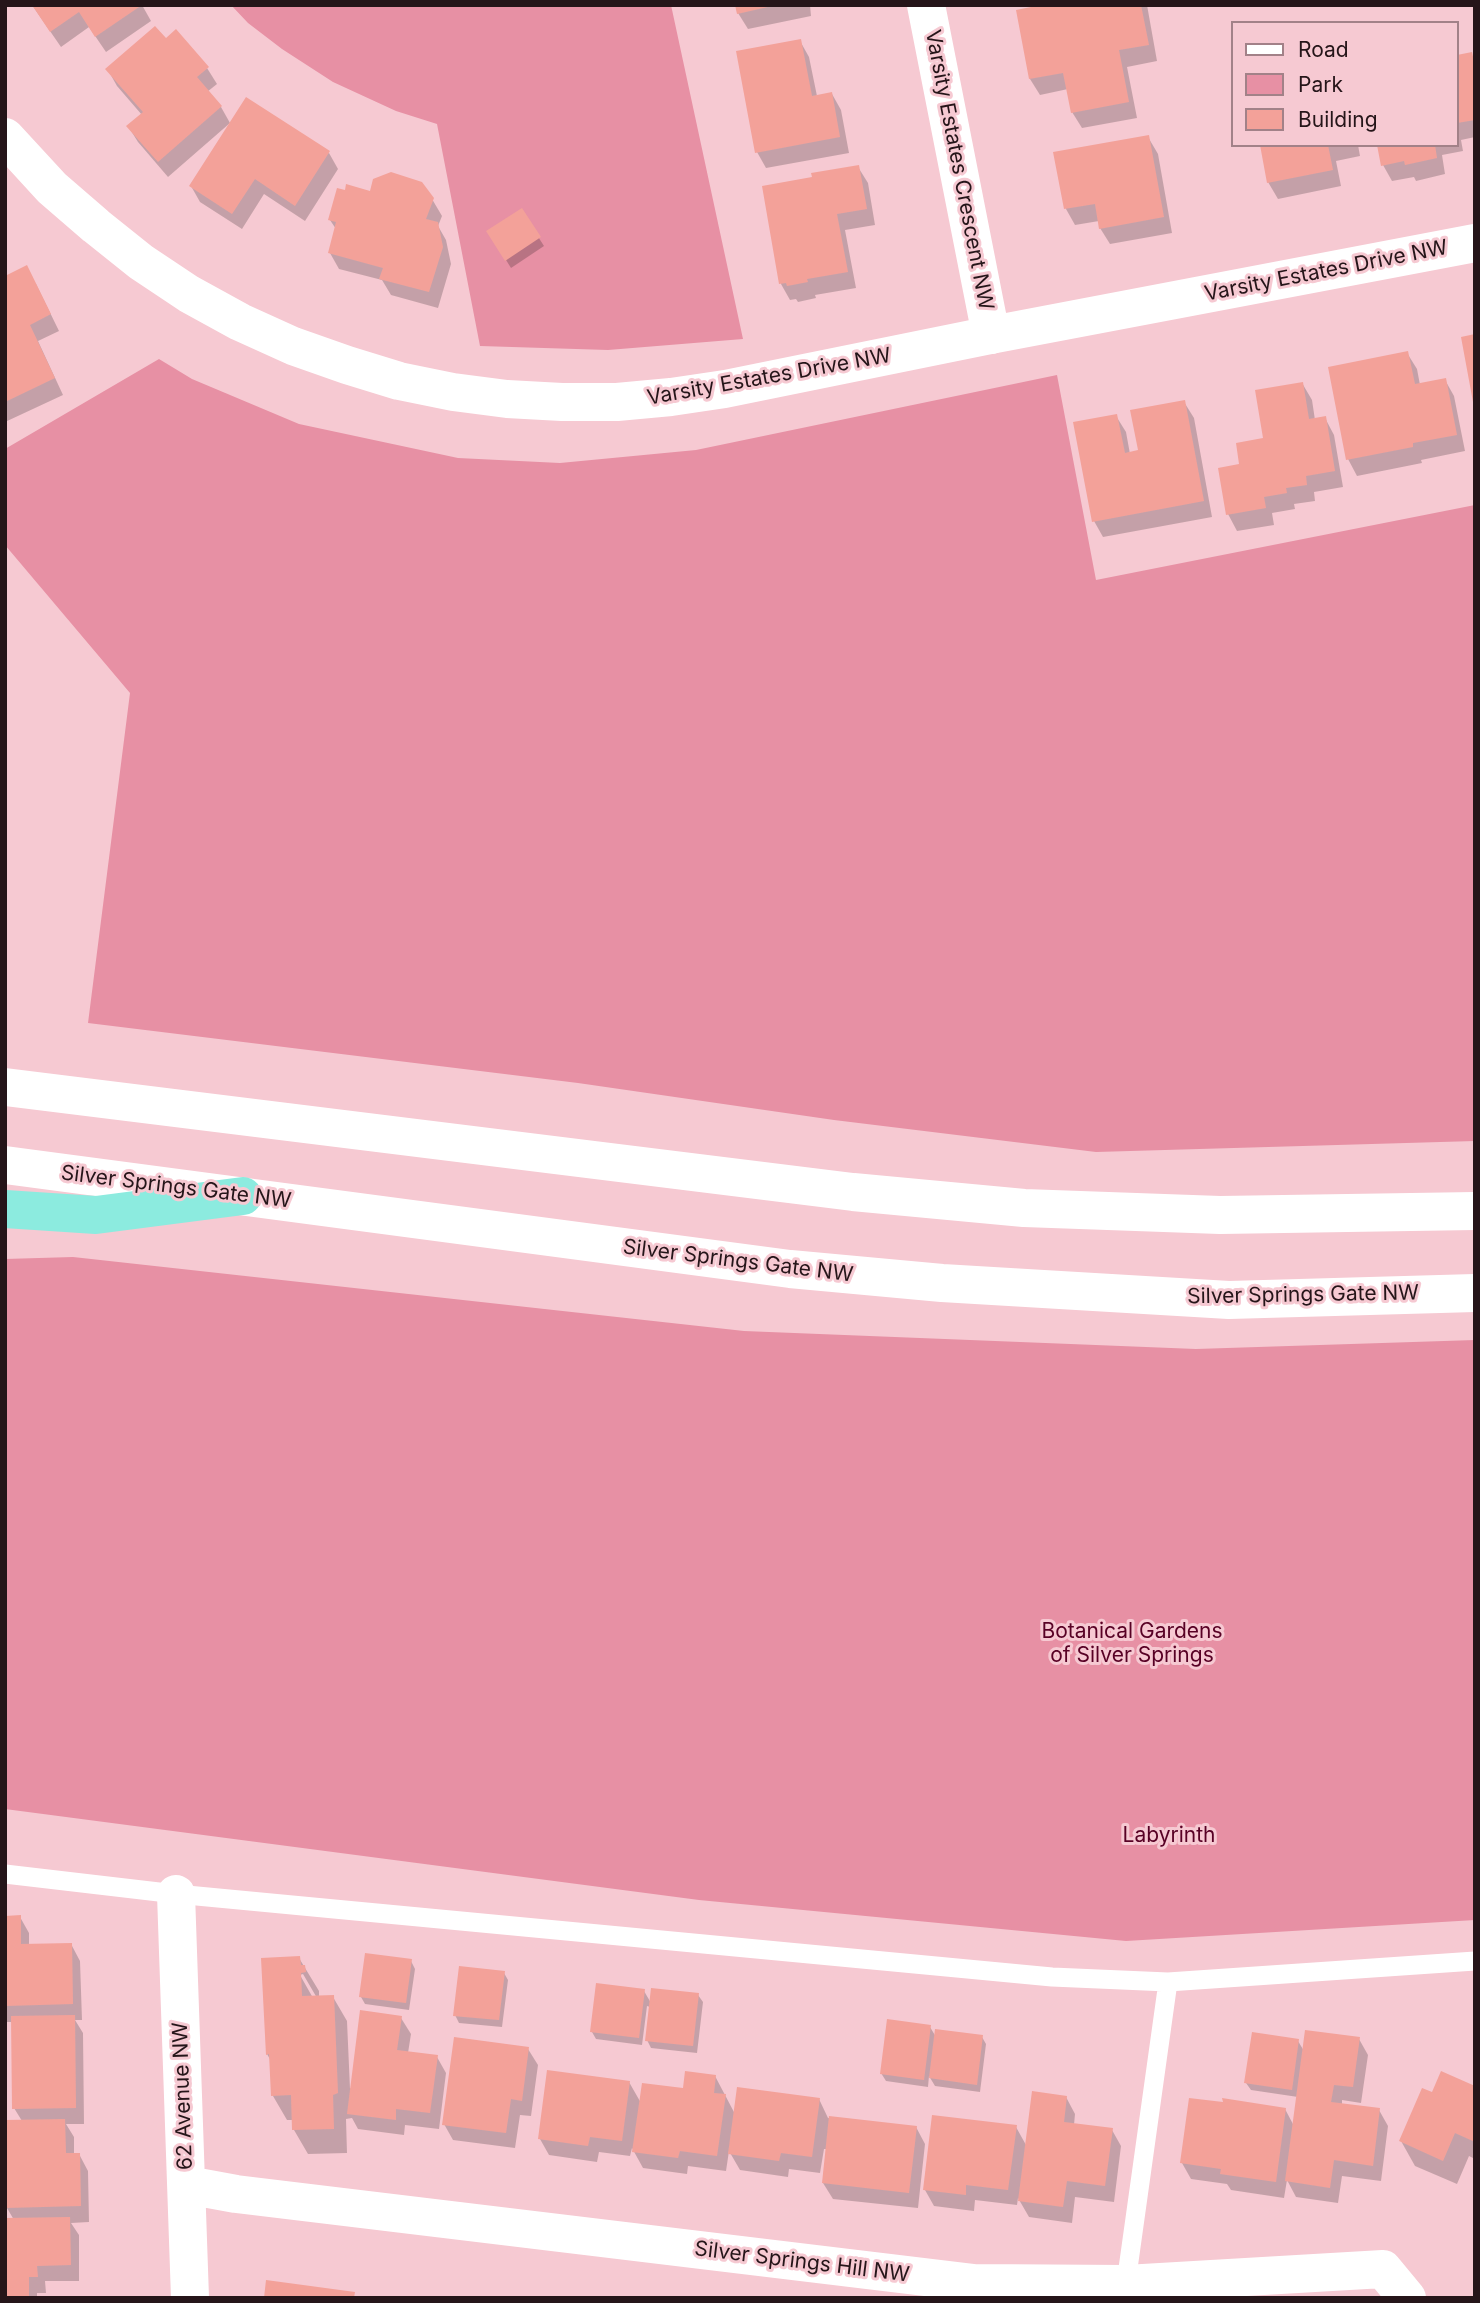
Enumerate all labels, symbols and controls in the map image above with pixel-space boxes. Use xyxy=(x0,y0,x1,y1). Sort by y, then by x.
legend xyxy=(1232,21,1459,147)
street label: Varsity Estates Crescent NW xyxy=(919,28,999,312)
text: Road xyxy=(1298,37,1349,62)
text: Park xyxy=(1298,72,1343,97)
text: Building xyxy=(1298,107,1378,132)
street label: Varsity Estates Drive NW xyxy=(1202,235,1450,307)
street label: Varsity Estates Drive NW xyxy=(645,343,893,411)
street label: Silver Springs Gate NW xyxy=(59,1160,293,1214)
street label: Silver Springs Gate NW xyxy=(621,1234,855,1288)
street label: Silver Springs Gate NW xyxy=(1187,1280,1419,1310)
park label: Botanical Gardens of Silver Springs xyxy=(1041,1619,1223,1669)
park label: Labyrinth xyxy=(1123,1823,1215,1849)
street label: 62 Avenue NW xyxy=(168,2022,198,2170)
street label: Silver Springs Hill NW xyxy=(693,2236,911,2288)

